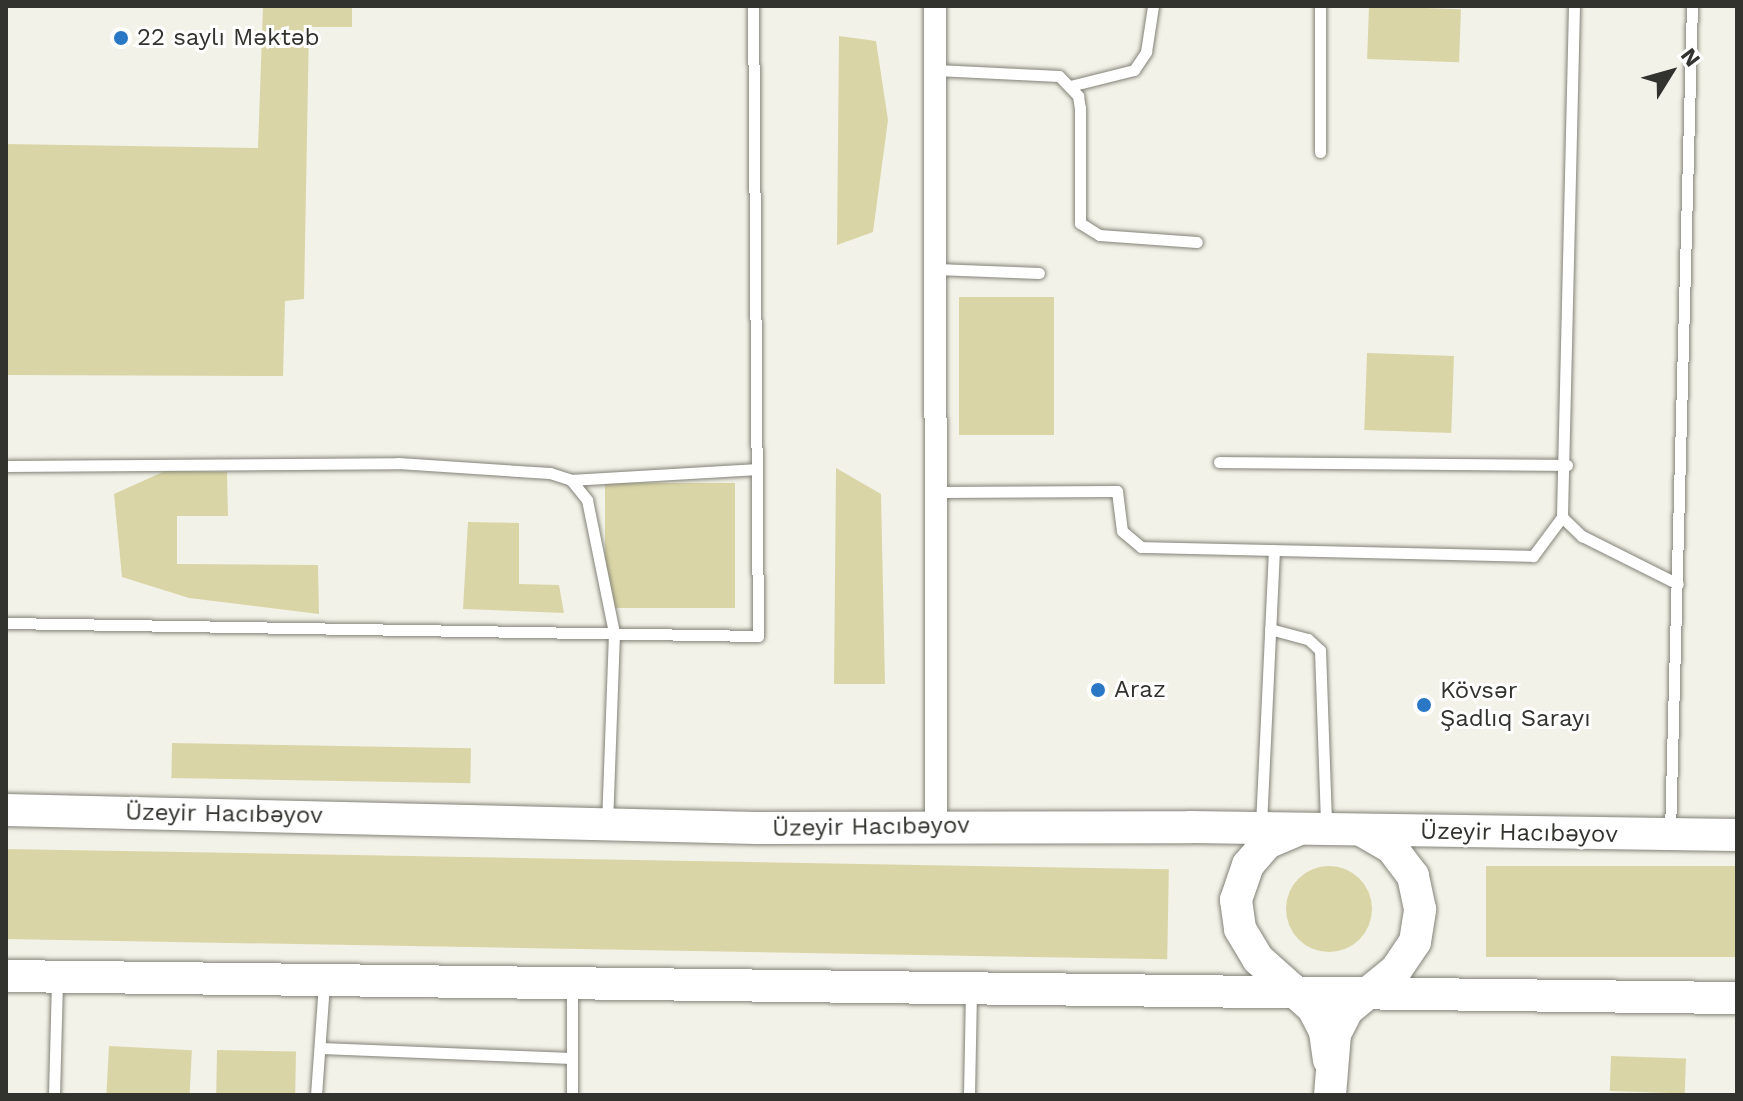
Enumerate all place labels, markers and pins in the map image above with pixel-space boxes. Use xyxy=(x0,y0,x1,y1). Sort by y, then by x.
place label: 22 saylı Məktəb xyxy=(137,24,320,52)
marker: 22 saylı Məktəb xyxy=(112,29,130,47)
place label: Araz xyxy=(1114,676,1166,704)
place label: Kövsər Şadlıq Sarayı xyxy=(1440,677,1591,733)
marker: Araz xyxy=(1089,681,1107,699)
marker: Kövsər Şadlıq Sarayı xyxy=(1415,696,1433,714)

